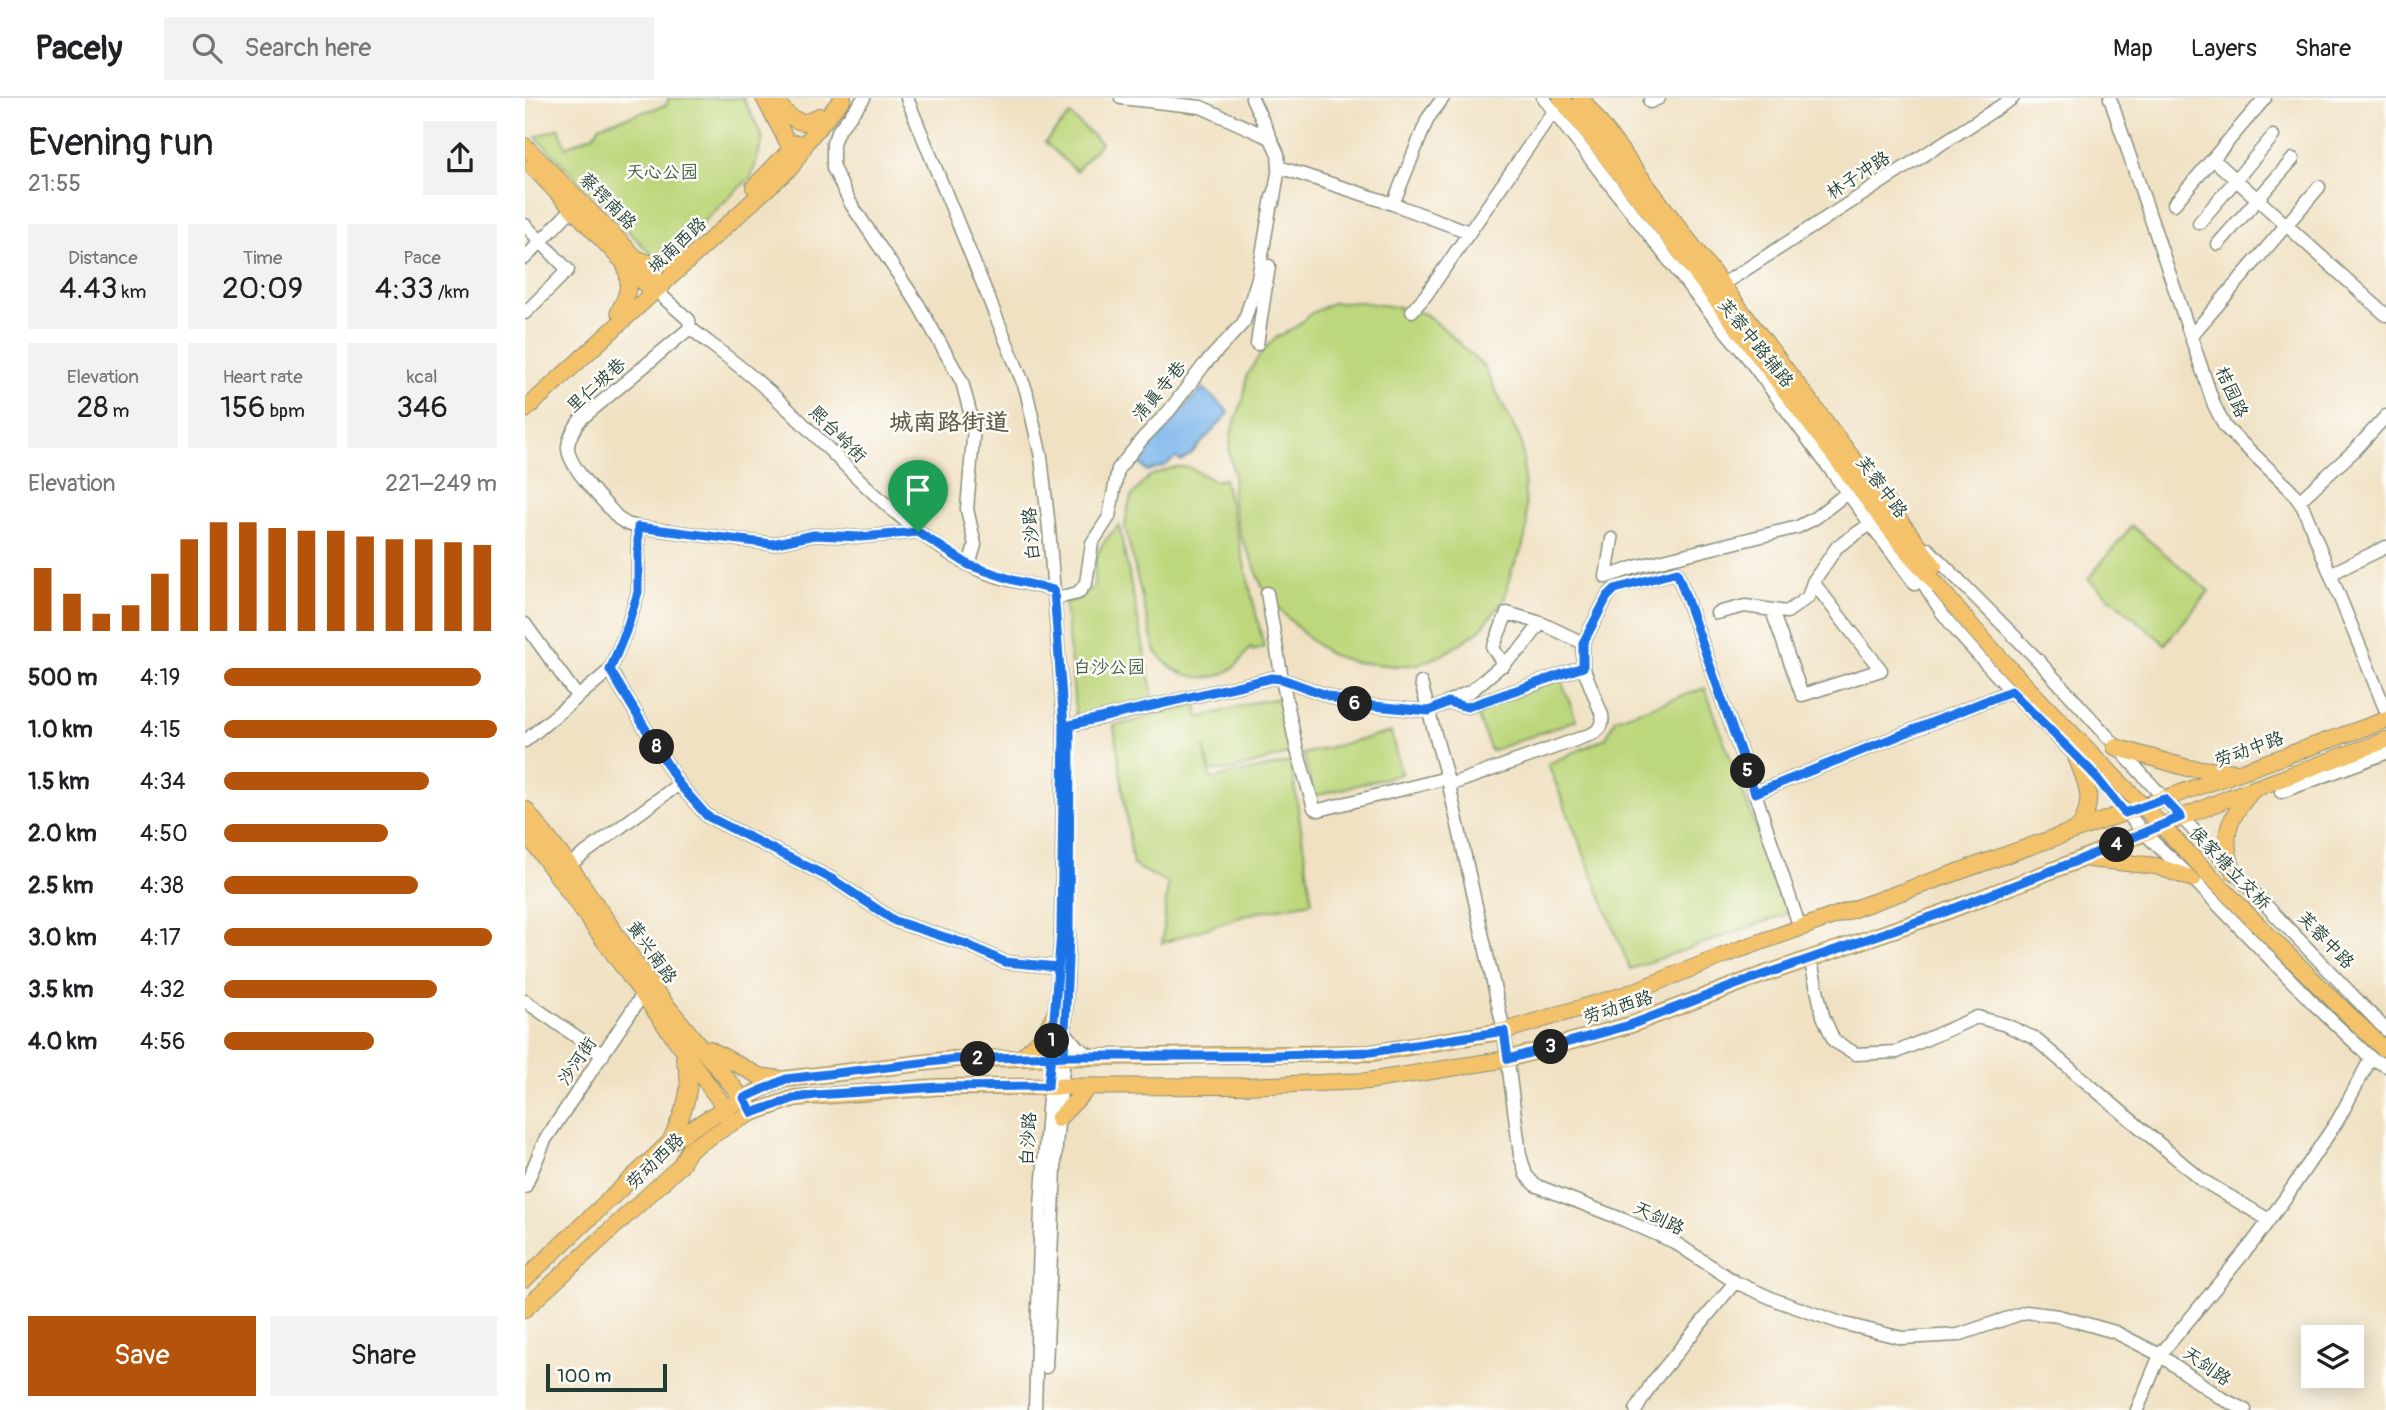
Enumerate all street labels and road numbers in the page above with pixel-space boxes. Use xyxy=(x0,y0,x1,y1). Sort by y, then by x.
street label: 林子冲路 xyxy=(1822,146,1895,205)
street label: 蔡锷南路 xyxy=(574,168,641,235)
street label: 城南西路 xyxy=(643,212,712,278)
street label: 芙蓉中路辅路 xyxy=(1713,294,1799,393)
street label: 里仁坡巷 xyxy=(562,353,631,418)
street label: 清真寺巷 xyxy=(1127,356,1191,426)
street label: 桔园路 xyxy=(2210,363,2253,422)
street label: 熙台岭街 xyxy=(804,401,871,468)
street label: 芙蓉中路 xyxy=(1851,452,1912,523)
street label: 白沙路 xyxy=(1018,506,1045,562)
street label: 劳动中路 xyxy=(2211,726,2287,773)
street label: 侯家塘立交桥 xyxy=(2184,822,2275,915)
street label: 芙蓉中路 xyxy=(2292,906,2359,974)
street label: 黄兴南路 xyxy=(622,916,682,988)
street label: 劳动西路 xyxy=(1580,985,1656,1030)
street label: 沙河街 xyxy=(553,1032,602,1090)
street label: 白沙路 xyxy=(1016,1111,1041,1167)
street label: 劳动西路 xyxy=(621,1128,689,1195)
street label: 天剑路 xyxy=(1629,1196,1688,1241)
street label: 天剑路 xyxy=(2178,1342,2235,1391)

